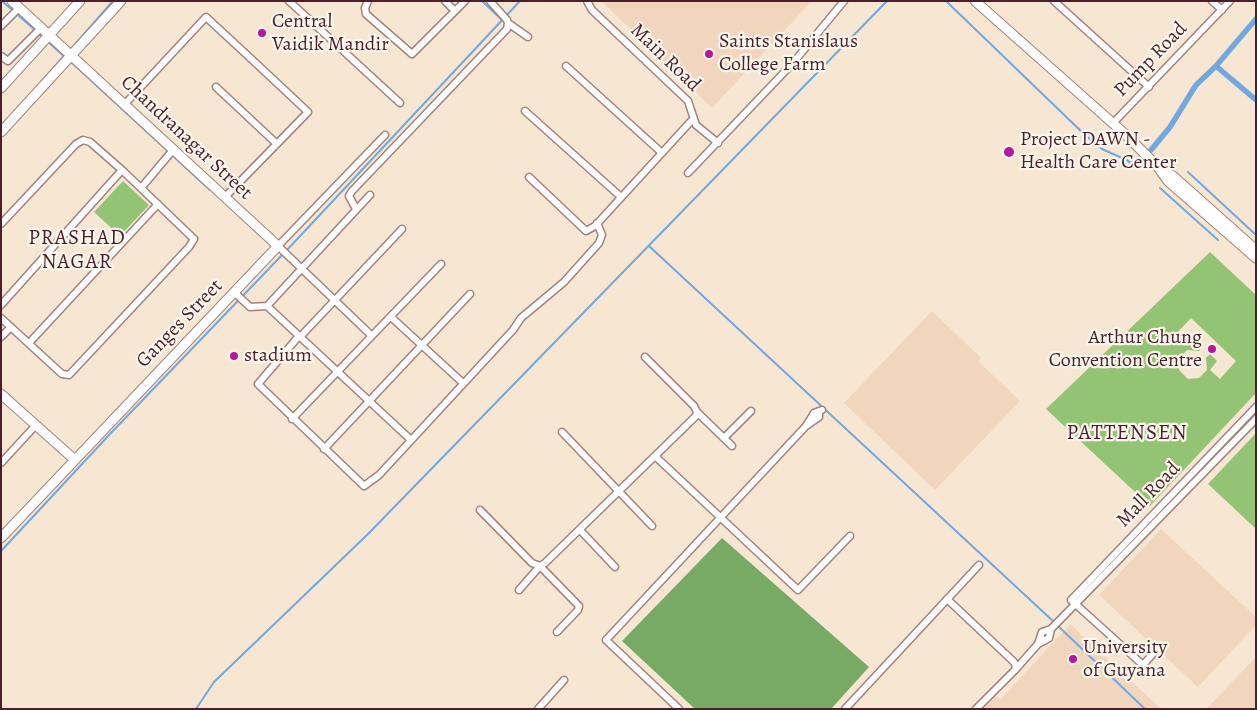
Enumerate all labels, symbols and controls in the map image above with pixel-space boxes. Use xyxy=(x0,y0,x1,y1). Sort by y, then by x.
place label: Central Vaidik Mandir xyxy=(272,10,389,57)
street label: Pump Road xyxy=(1109,18,1193,102)
street label: Main Road xyxy=(625,19,705,97)
marker: Central Vaidik Mandir xyxy=(256,27,268,39)
place label: Saints Stanislaus College Farm xyxy=(719,30,858,77)
marker: Saints Stanislaus College Farm xyxy=(703,48,715,60)
street label: Chandranagar Street xyxy=(115,71,257,205)
place label: Project DAWN - Health Care Center xyxy=(1020,128,1177,175)
marker: Project DAWN - Health Care Center xyxy=(1002,145,1016,159)
district label: PRASHAD NAGAR xyxy=(27,226,127,276)
street label: Ganges Street xyxy=(132,275,228,373)
place label: Arthur Chung Convention Centre xyxy=(1049,326,1202,373)
marker: Arthur Chung Convention Centre xyxy=(1206,343,1218,355)
place label: stadium xyxy=(244,344,312,368)
marker: stadium xyxy=(228,350,240,362)
district label: PATTENSEN xyxy=(1065,421,1189,447)
street label: Mall Road xyxy=(1112,457,1186,533)
place label: University of Guyana xyxy=(1083,636,1167,683)
marker: University of Guyana xyxy=(1067,653,1079,665)

